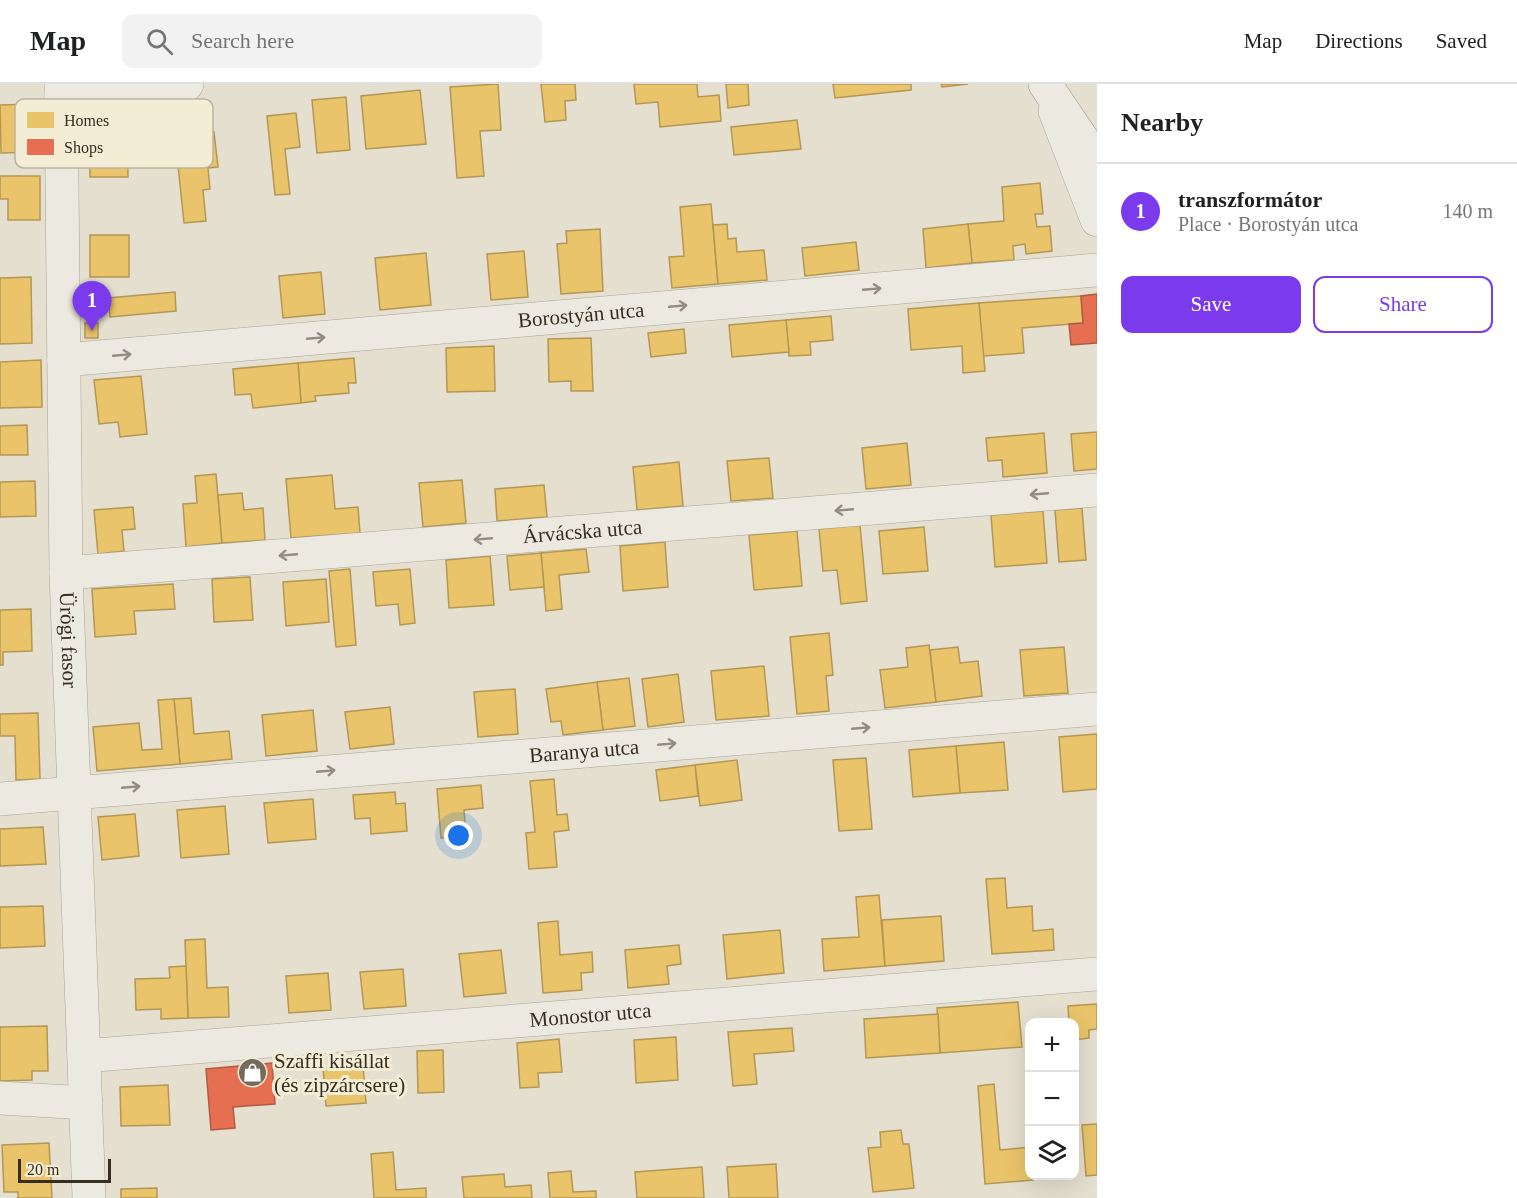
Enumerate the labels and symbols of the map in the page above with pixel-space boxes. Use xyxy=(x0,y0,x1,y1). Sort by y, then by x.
legend xyxy=(15,99,213,168)
text: Homes xyxy=(64,112,109,129)
text: Shops xyxy=(64,139,103,157)
pin: 1 xyxy=(72,282,112,331)
one-way arrow xyxy=(862,283,882,294)
street label: Borostyán utca xyxy=(517,297,646,332)
one-way arrow xyxy=(667,300,687,311)
one-way arrow xyxy=(306,332,326,343)
one-way arrow xyxy=(111,349,131,360)
one-way arrow xyxy=(1029,489,1049,500)
one-way arrow xyxy=(835,505,855,516)
street label: Árvácska utca xyxy=(522,515,644,548)
one-way arrow xyxy=(473,534,493,545)
one-way arrow xyxy=(279,550,299,561)
street label: Ürögi fasor xyxy=(55,591,82,688)
one-way arrow xyxy=(850,723,870,734)
street label: Baranya utca xyxy=(528,735,641,768)
one-way arrow xyxy=(656,738,676,749)
one-way arrow xyxy=(315,766,335,777)
one-way arrow xyxy=(121,781,141,792)
your location xyxy=(444,821,473,850)
street label: Monostor utca xyxy=(529,998,653,1032)
place label: Szaffi kisállat (és zipzárcsere) xyxy=(274,1049,405,1097)
shop icon: Szaffi kisállat (és zipzárcsere) xyxy=(237,1057,269,1089)
scale bar xyxy=(18,1156,111,1184)

